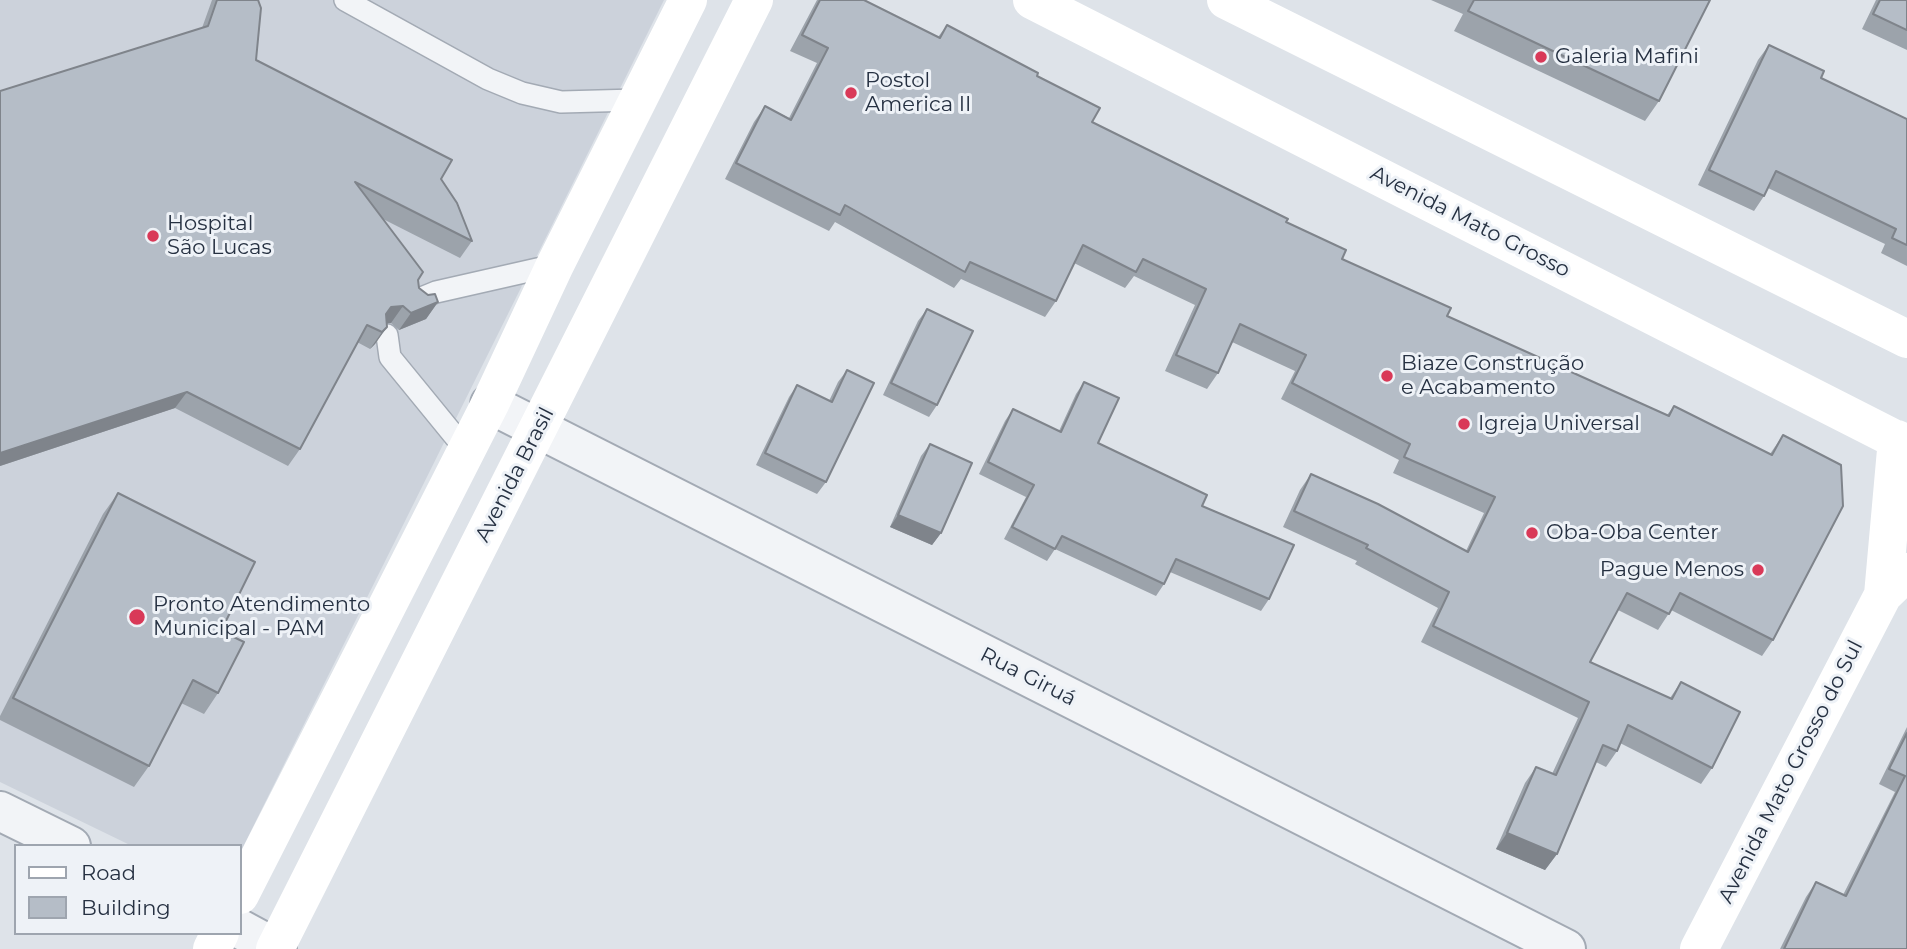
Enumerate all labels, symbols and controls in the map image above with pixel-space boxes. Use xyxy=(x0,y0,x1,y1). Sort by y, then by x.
place label: Galeria Mafini xyxy=(1555,44,1699,70)
marker: Galeria Mafini xyxy=(1533,49,1549,65)
place label: Postol America II xyxy=(865,68,971,118)
marker: Postol America II xyxy=(843,85,859,101)
street label: Avenida Mato Grosso xyxy=(1366,161,1574,283)
place label: Hospital São Lucas xyxy=(167,211,272,261)
marker: Hospital São Lucas xyxy=(145,228,161,244)
place label: Biaze Construção e Acabamento xyxy=(1401,351,1584,401)
marker: Biaze Construção e Acabamento xyxy=(1379,368,1395,384)
street label: Avenida Brasil xyxy=(470,404,560,546)
place label: Igreja Universal xyxy=(1478,411,1640,437)
marker: Igreja Universal xyxy=(1456,416,1472,432)
place label: Oba-Oba Center xyxy=(1546,520,1719,546)
marker: Oba-Oba Center xyxy=(1524,525,1540,541)
place label: Pague Menos xyxy=(1600,557,1744,583)
marker: Pague Menos xyxy=(1750,562,1766,578)
place label: Pronto Atendimento Municipal - PAM xyxy=(153,592,370,642)
marker: Pronto Atendimento Municipal - PAM xyxy=(127,607,147,627)
street label: Avenida Mato Grosso do Sul xyxy=(1714,636,1868,908)
street label: Rua Giruá xyxy=(976,642,1080,712)
legend xyxy=(14,844,242,935)
text: Road xyxy=(81,860,136,885)
text: Building xyxy=(81,895,171,920)

